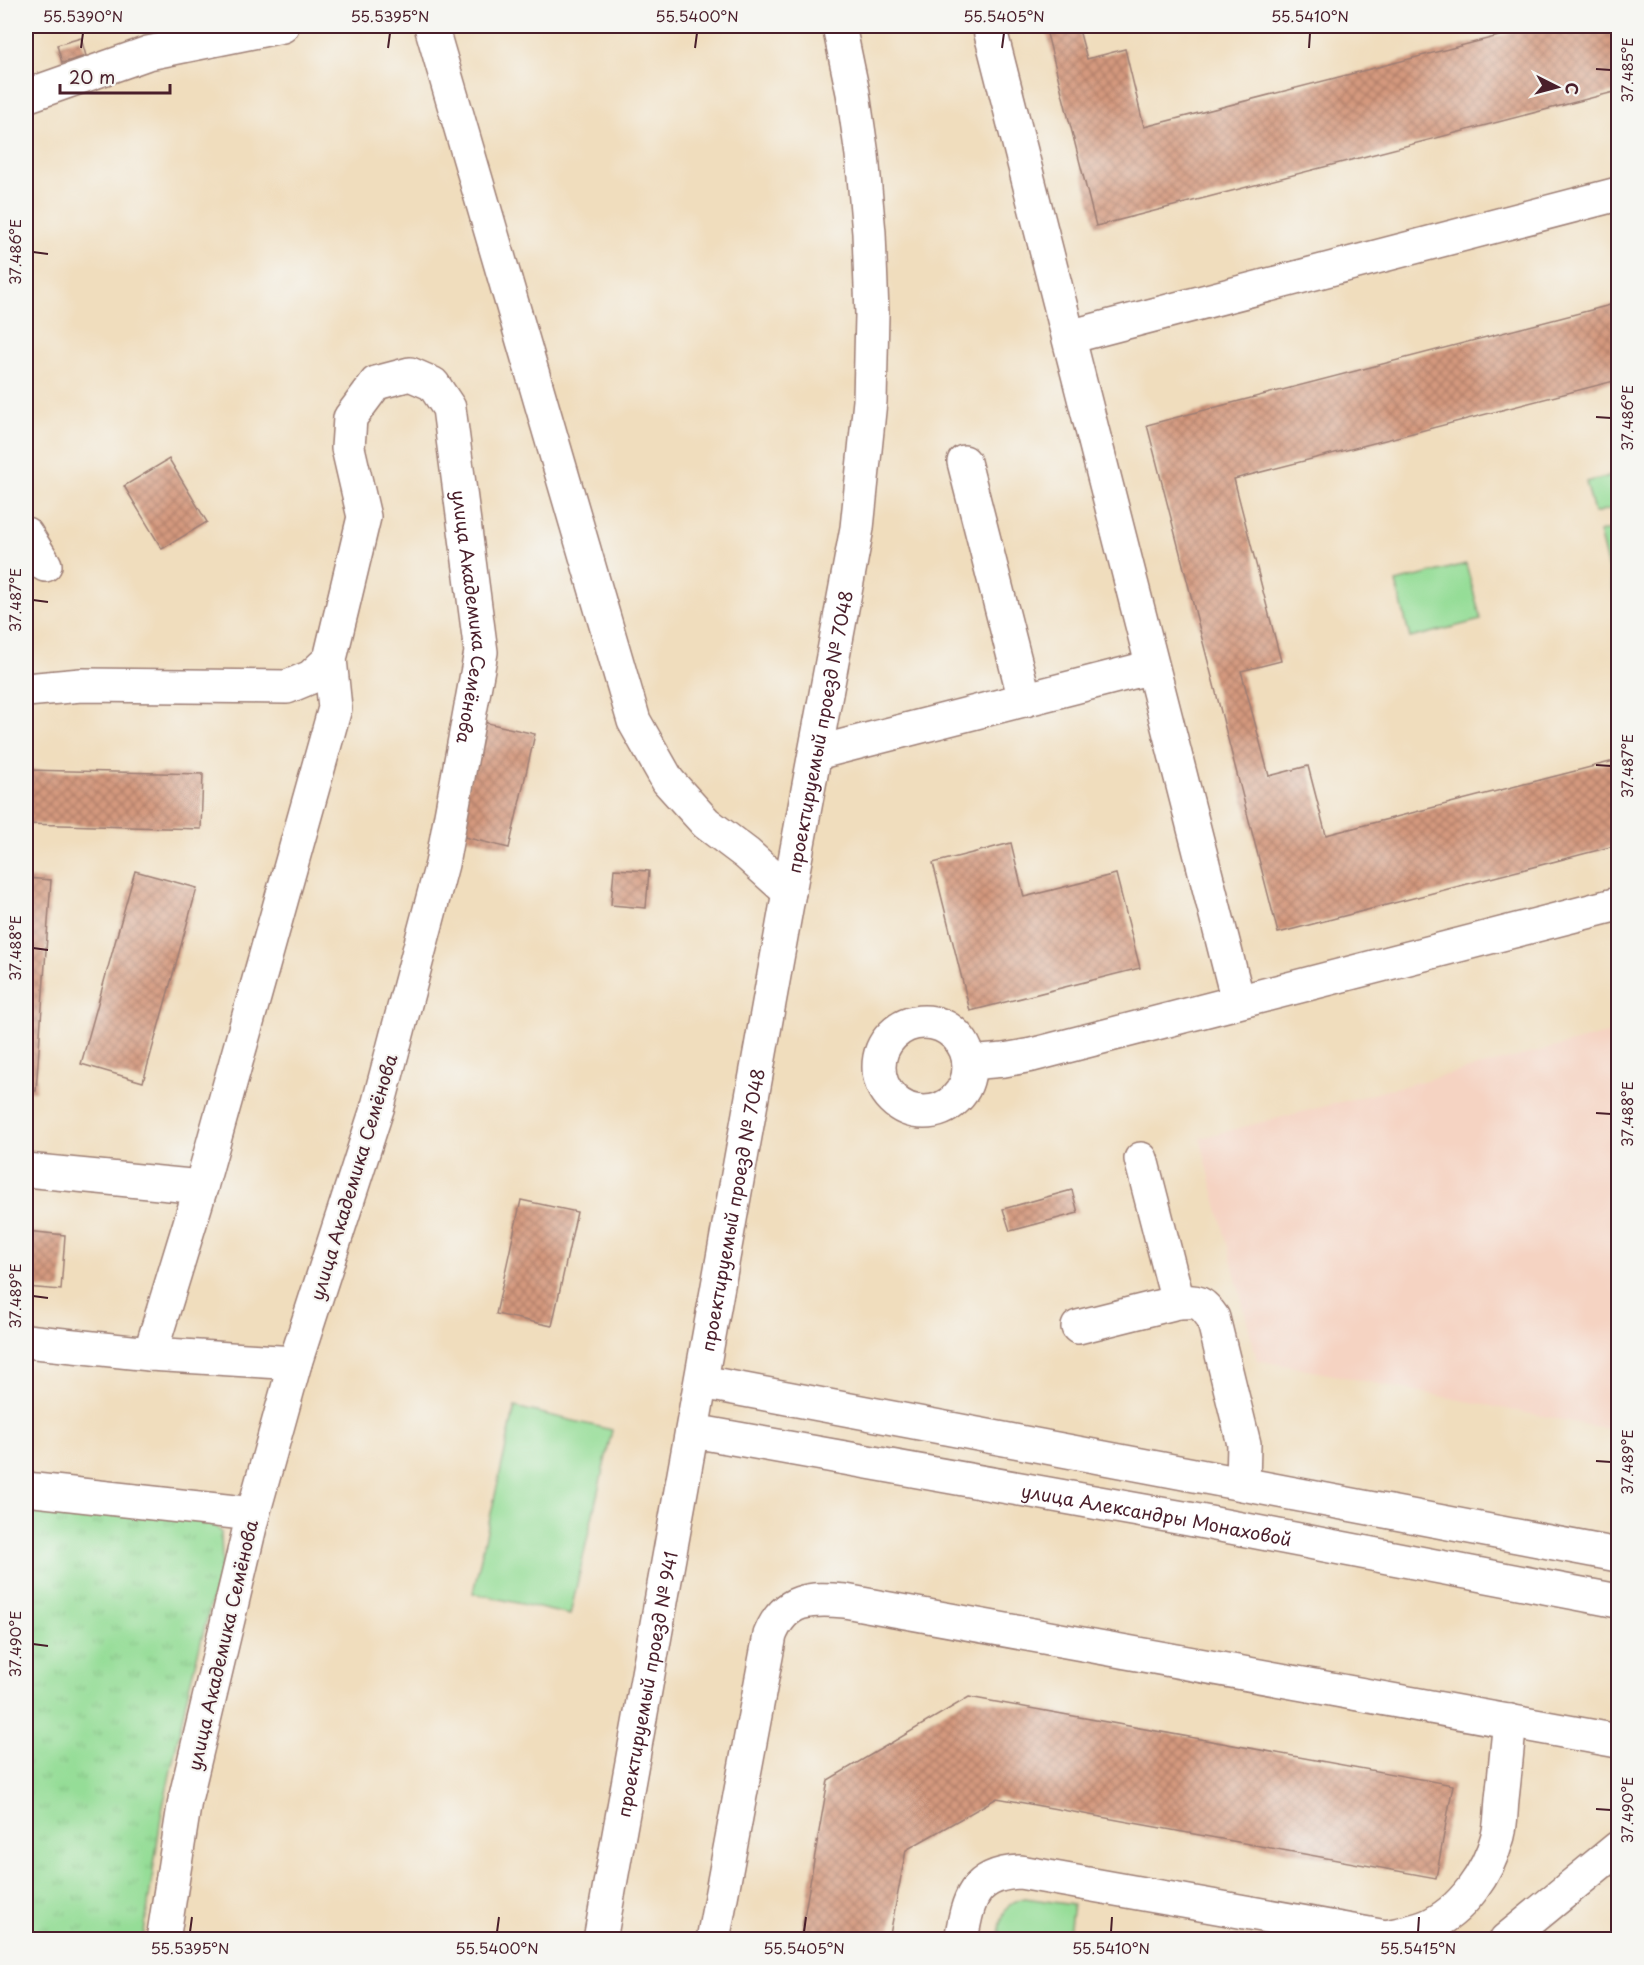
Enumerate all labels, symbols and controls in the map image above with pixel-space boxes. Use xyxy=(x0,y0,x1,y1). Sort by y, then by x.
text: 55.5390°N xyxy=(43,4,123,27)
text: 55.5395°N xyxy=(350,4,430,27)
text: 55.5400°N xyxy=(655,4,739,27)
text: 55.5405°N xyxy=(963,4,1045,27)
text: 55.5410°N xyxy=(1271,4,1349,27)
text: 37.485°E xyxy=(1615,37,1638,103)
scale bar xyxy=(60,57,170,95)
north arrow xyxy=(1527,57,1587,117)
text: 20 m xyxy=(69,63,115,90)
text: С xyxy=(1560,81,1585,96)
text: 37.486°E xyxy=(3,219,26,285)
text: 37.486°E xyxy=(1615,385,1638,451)
street label: улица Академика Семёнова xyxy=(446,488,495,747)
text: 37.487°E xyxy=(3,568,26,632)
street label: проектируемый проезд № 7048 xyxy=(779,588,859,875)
text: 37.487°E xyxy=(1615,734,1638,798)
text: 37.488°E xyxy=(3,915,26,981)
street label: улица Академика Семёнова xyxy=(303,1050,404,1304)
street label: проектируемый проезд № 7048 xyxy=(693,1066,770,1353)
text: 37.488°E xyxy=(1615,1081,1638,1147)
text: 37.489°E xyxy=(3,1263,26,1329)
text: 37.489°E xyxy=(1615,1429,1638,1495)
street label: улица Александры Монаховой xyxy=(1019,1476,1294,1552)
street label: улица Академика Семёнова xyxy=(180,1516,264,1773)
street label: проектируемый проезд № 941 xyxy=(609,1549,683,1819)
text: 37.490°E xyxy=(3,1611,26,1677)
text: 37.490°E xyxy=(1615,1777,1638,1843)
text: 55.5395°N xyxy=(150,1936,230,1959)
text: 55.5400°N xyxy=(455,1936,539,1959)
text: 55.5405°N xyxy=(763,1936,845,1959)
text: 55.5410°N xyxy=(1072,1936,1150,1959)
text: 55.5415°N xyxy=(1380,1936,1456,1959)

